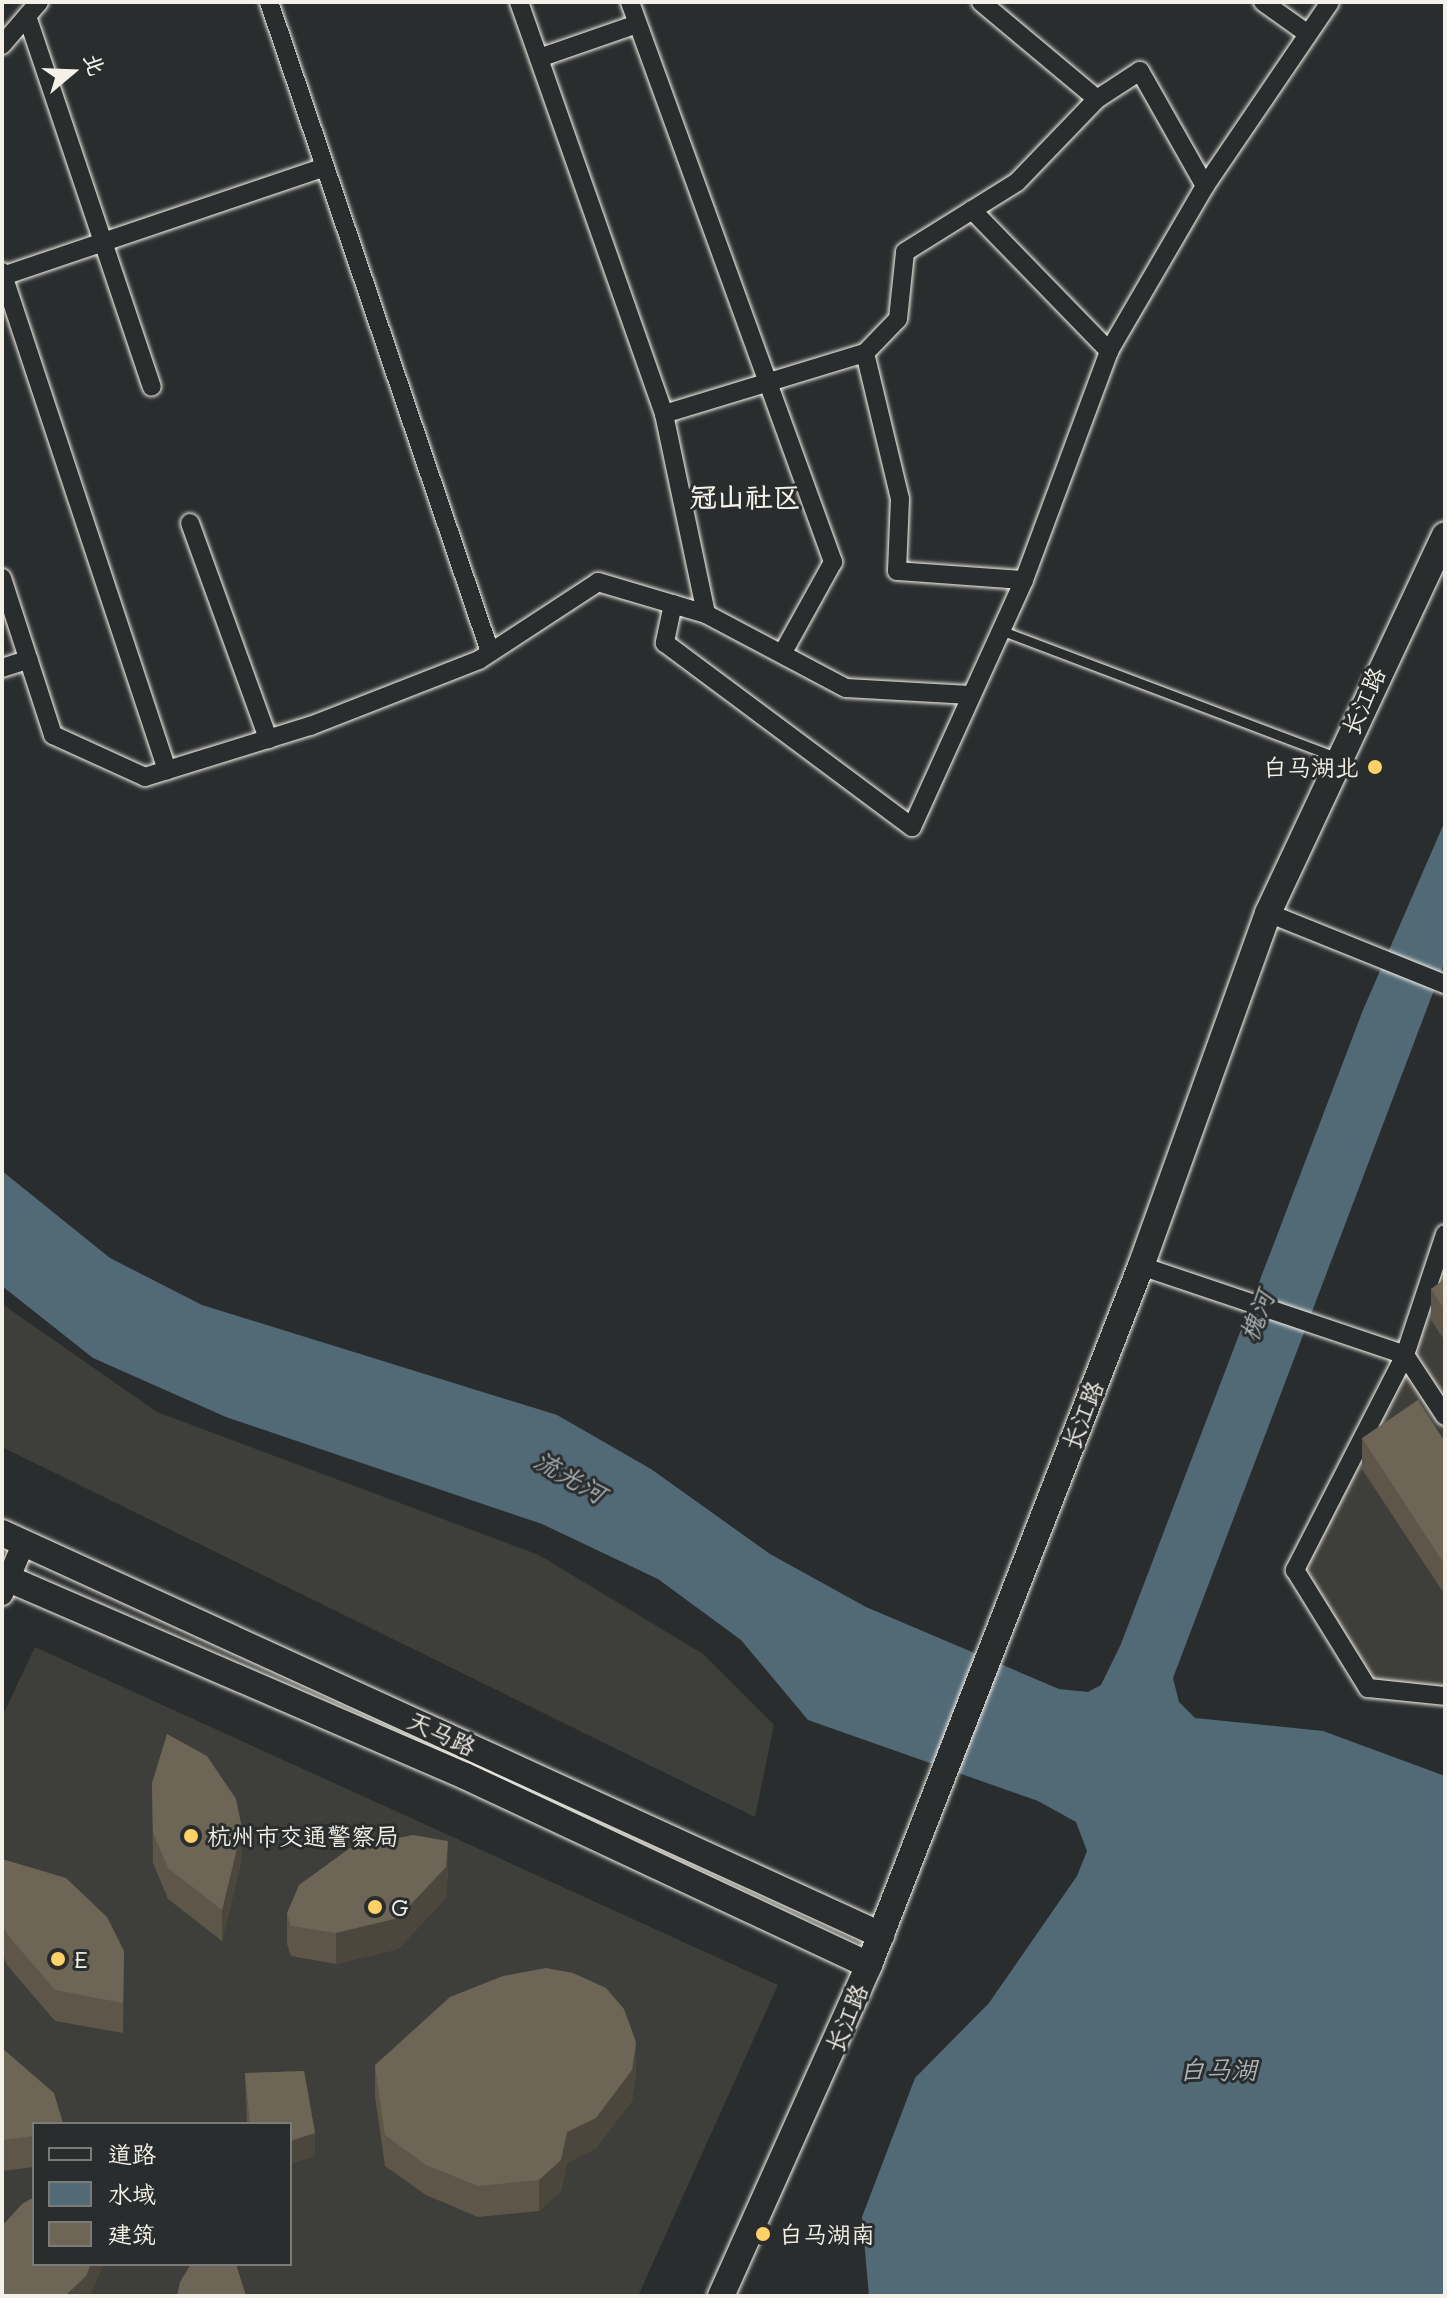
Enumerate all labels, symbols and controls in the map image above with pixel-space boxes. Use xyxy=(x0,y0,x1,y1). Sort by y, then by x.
north arrow xyxy=(32,32,112,112)
text: 北 xyxy=(78,49,112,79)
district label: 冠山社区 xyxy=(689,479,801,513)
street label: 长江路 xyxy=(1335,662,1391,740)
place label: 白马湖北 xyxy=(1263,753,1359,781)
marker: 白马湖北 xyxy=(1366,758,1384,776)
water label: 槐河 xyxy=(1233,1286,1281,1346)
street label: 长江路 xyxy=(1055,1376,1109,1454)
water label: 流光河 xyxy=(528,1444,612,1510)
street label: 天马路 xyxy=(403,1705,481,1761)
place label: 杭州市交通警察局 xyxy=(207,1822,399,1850)
marker: 杭州市交通警察局 xyxy=(182,1827,200,1845)
place label: G xyxy=(391,1893,409,1921)
marker: G xyxy=(366,1898,384,1916)
place label: E xyxy=(74,1945,88,1973)
marker: E xyxy=(49,1950,67,1968)
street label: 长江路 xyxy=(819,1979,873,2057)
water label: 白马湖 xyxy=(1179,2054,1257,2086)
legend xyxy=(32,2122,292,2266)
text: 道路 xyxy=(108,2138,156,2169)
text: 水域 xyxy=(108,2178,156,2209)
text: 建筑 xyxy=(108,2218,156,2249)
place label: 白马湖南 xyxy=(779,2220,875,2248)
marker: 白马湖南 xyxy=(754,2225,772,2243)

